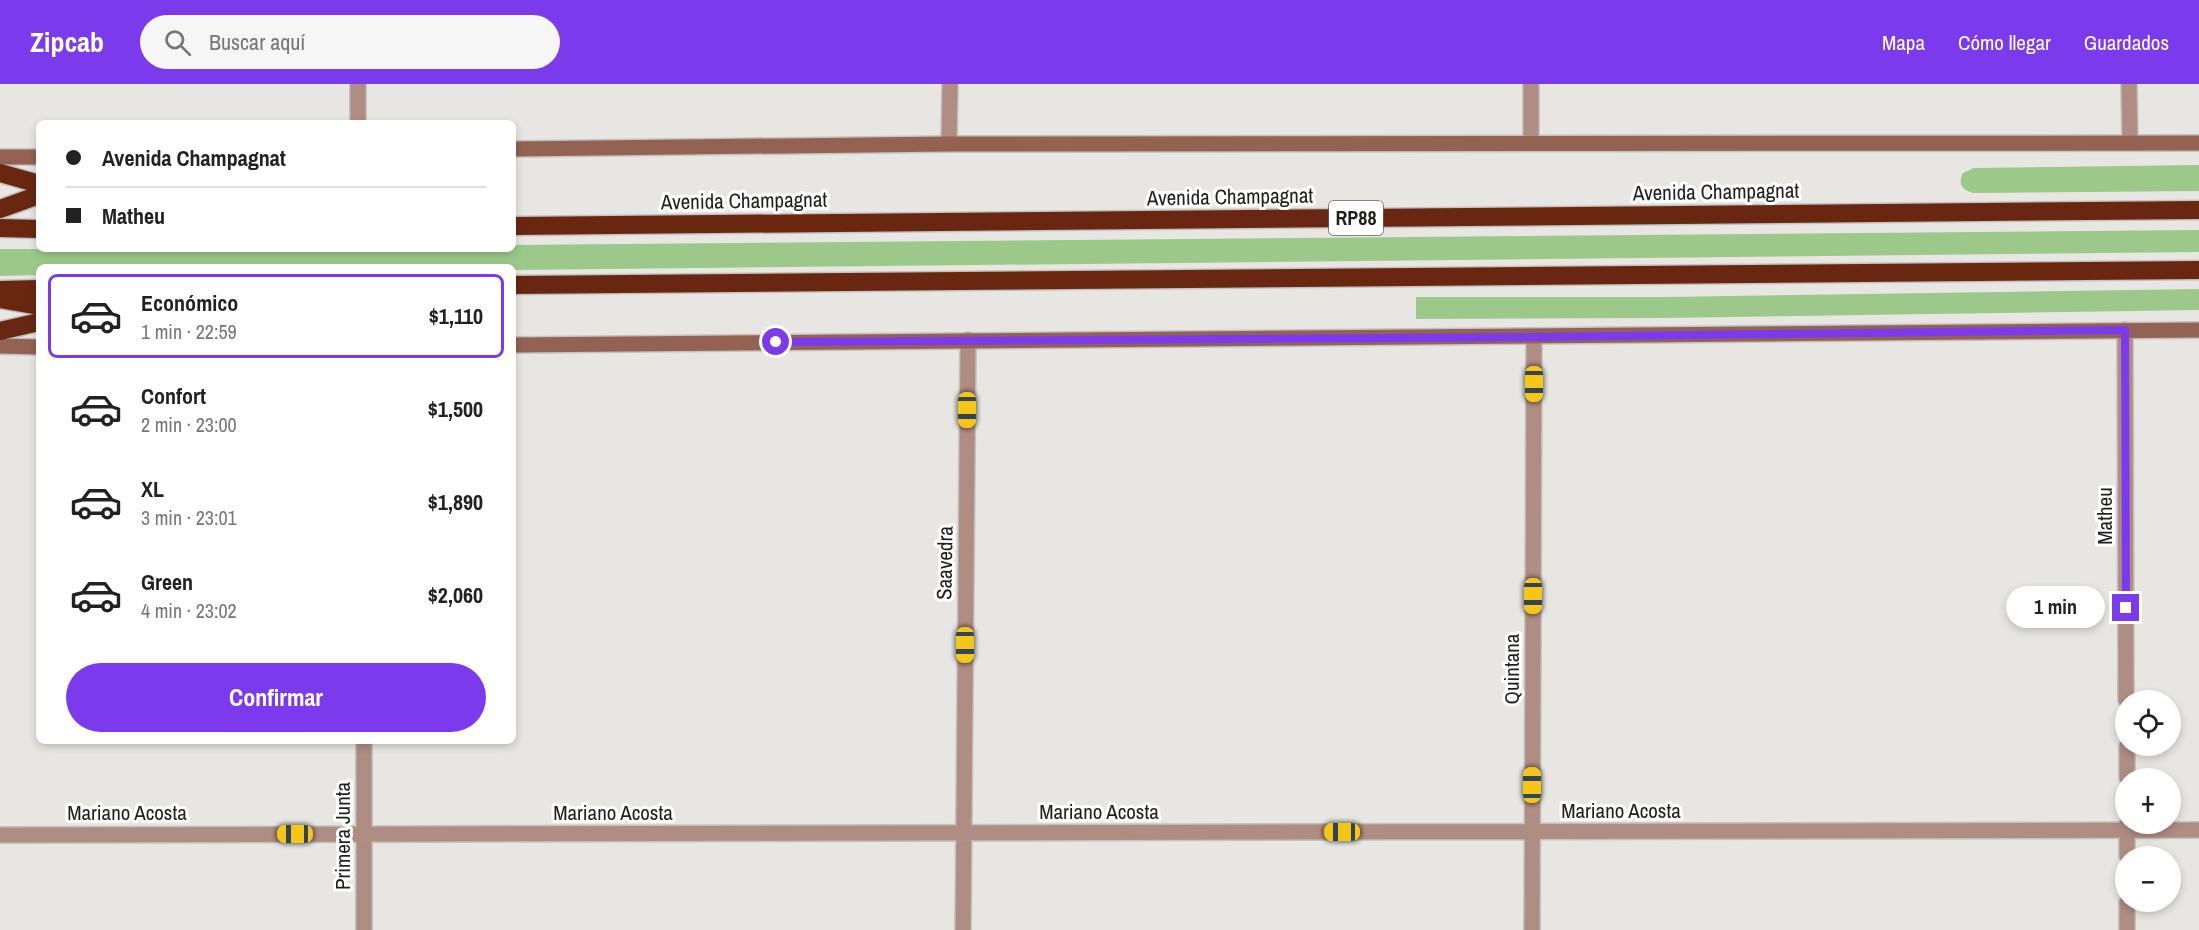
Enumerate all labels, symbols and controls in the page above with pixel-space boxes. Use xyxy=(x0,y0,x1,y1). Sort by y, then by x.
search box xyxy=(140,15,560,69)
text: Zipcab xyxy=(30,23,104,61)
icon: search xyxy=(161,26,194,59)
text: Buscar aquí xyxy=(209,27,305,57)
text: Mapa xyxy=(1882,28,1925,57)
text: Cómo llegar xyxy=(1958,28,2051,57)
text: Guardados xyxy=(2084,28,2169,57)
text: Avenida Champagnat xyxy=(102,143,286,173)
street label: Avenida Champagnat xyxy=(1632,176,1800,207)
street label: Avenida Champagnat xyxy=(1146,181,1314,212)
street label: Avenida Champagnat xyxy=(660,185,828,216)
text: Matheu xyxy=(102,201,165,231)
road number: RP88 xyxy=(1329,201,1383,235)
text: Económico xyxy=(141,288,238,318)
icon: car xyxy=(69,289,123,343)
text: $1,110 xyxy=(429,301,483,331)
text: 1 min · 22:59 xyxy=(141,318,237,345)
route start xyxy=(762,328,789,355)
car xyxy=(1525,366,1543,402)
text: Confort xyxy=(141,381,206,411)
icon: car xyxy=(69,382,123,436)
car xyxy=(958,392,976,428)
text: $1,500 xyxy=(428,394,483,424)
text: 2 min · 23:00 xyxy=(141,411,237,438)
text: XL xyxy=(141,474,164,504)
icon: car xyxy=(69,475,123,529)
text: $1,890 xyxy=(428,487,483,517)
street label: Matheu xyxy=(2090,487,2119,545)
text: 3 min · 23:01 xyxy=(141,504,237,531)
street label: Saavedra xyxy=(929,525,960,600)
text: Green xyxy=(141,567,193,597)
icon: car xyxy=(69,568,123,622)
car xyxy=(1524,578,1542,614)
text: $2,060 xyxy=(428,580,483,610)
callout: 1 min xyxy=(2006,587,2105,629)
text: 1 min xyxy=(2034,593,2077,620)
route end xyxy=(2112,594,2139,621)
text: 4 min · 23:02 xyxy=(141,597,237,624)
car xyxy=(956,627,974,663)
street label: Quintana xyxy=(1497,633,1526,704)
button: Confirmar xyxy=(66,663,486,732)
map controls xyxy=(2115,690,2181,912)
button: locate xyxy=(2115,690,2181,756)
car xyxy=(1523,767,1541,803)
button: + xyxy=(2115,768,2181,834)
street label: Primera Junta xyxy=(328,782,357,890)
street label: Mariano Acosta xyxy=(1561,796,1681,825)
street label: Mariano Acosta xyxy=(1039,797,1159,826)
street label: Mariano Acosta xyxy=(67,798,187,827)
street label: Mariano Acosta xyxy=(553,798,673,827)
car xyxy=(1324,823,1360,841)
car xyxy=(277,825,313,843)
button: − xyxy=(2115,846,2181,912)

